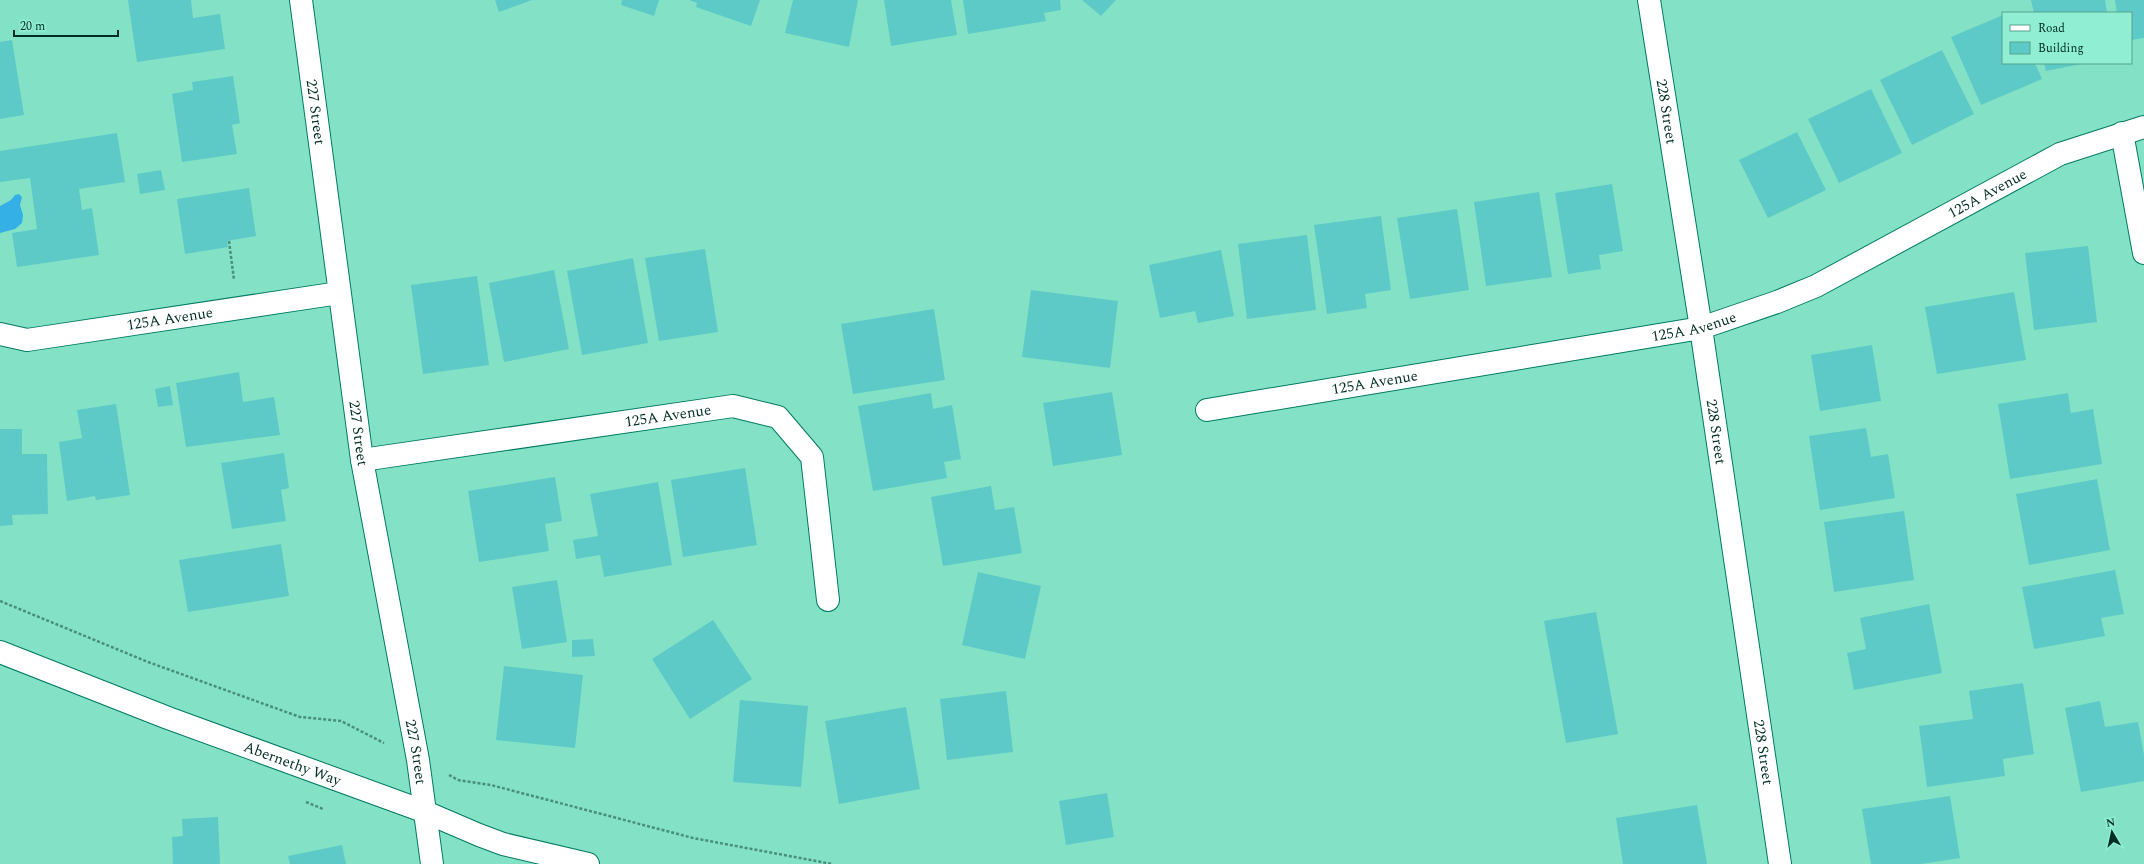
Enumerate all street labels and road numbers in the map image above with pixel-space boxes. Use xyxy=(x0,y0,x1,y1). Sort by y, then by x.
street label: 228 Street xyxy=(1650,77,1683,146)
street label: 227 Street xyxy=(300,78,331,146)
street label: 125A Avenue xyxy=(1944,163,2031,225)
street label: 125A Avenue xyxy=(125,301,215,337)
street label: 125A Avenue xyxy=(1650,306,1740,348)
street label: 125A Avenue xyxy=(1330,364,1420,401)
street label: 125A Avenue xyxy=(623,398,713,434)
street label: 228 Street xyxy=(1700,398,1732,466)
street label: 227 Street xyxy=(342,399,374,468)
street label: 227 Street xyxy=(399,718,432,786)
street label: 228 Street xyxy=(1747,718,1779,787)
street label: Abernethy Way xyxy=(240,736,345,792)

